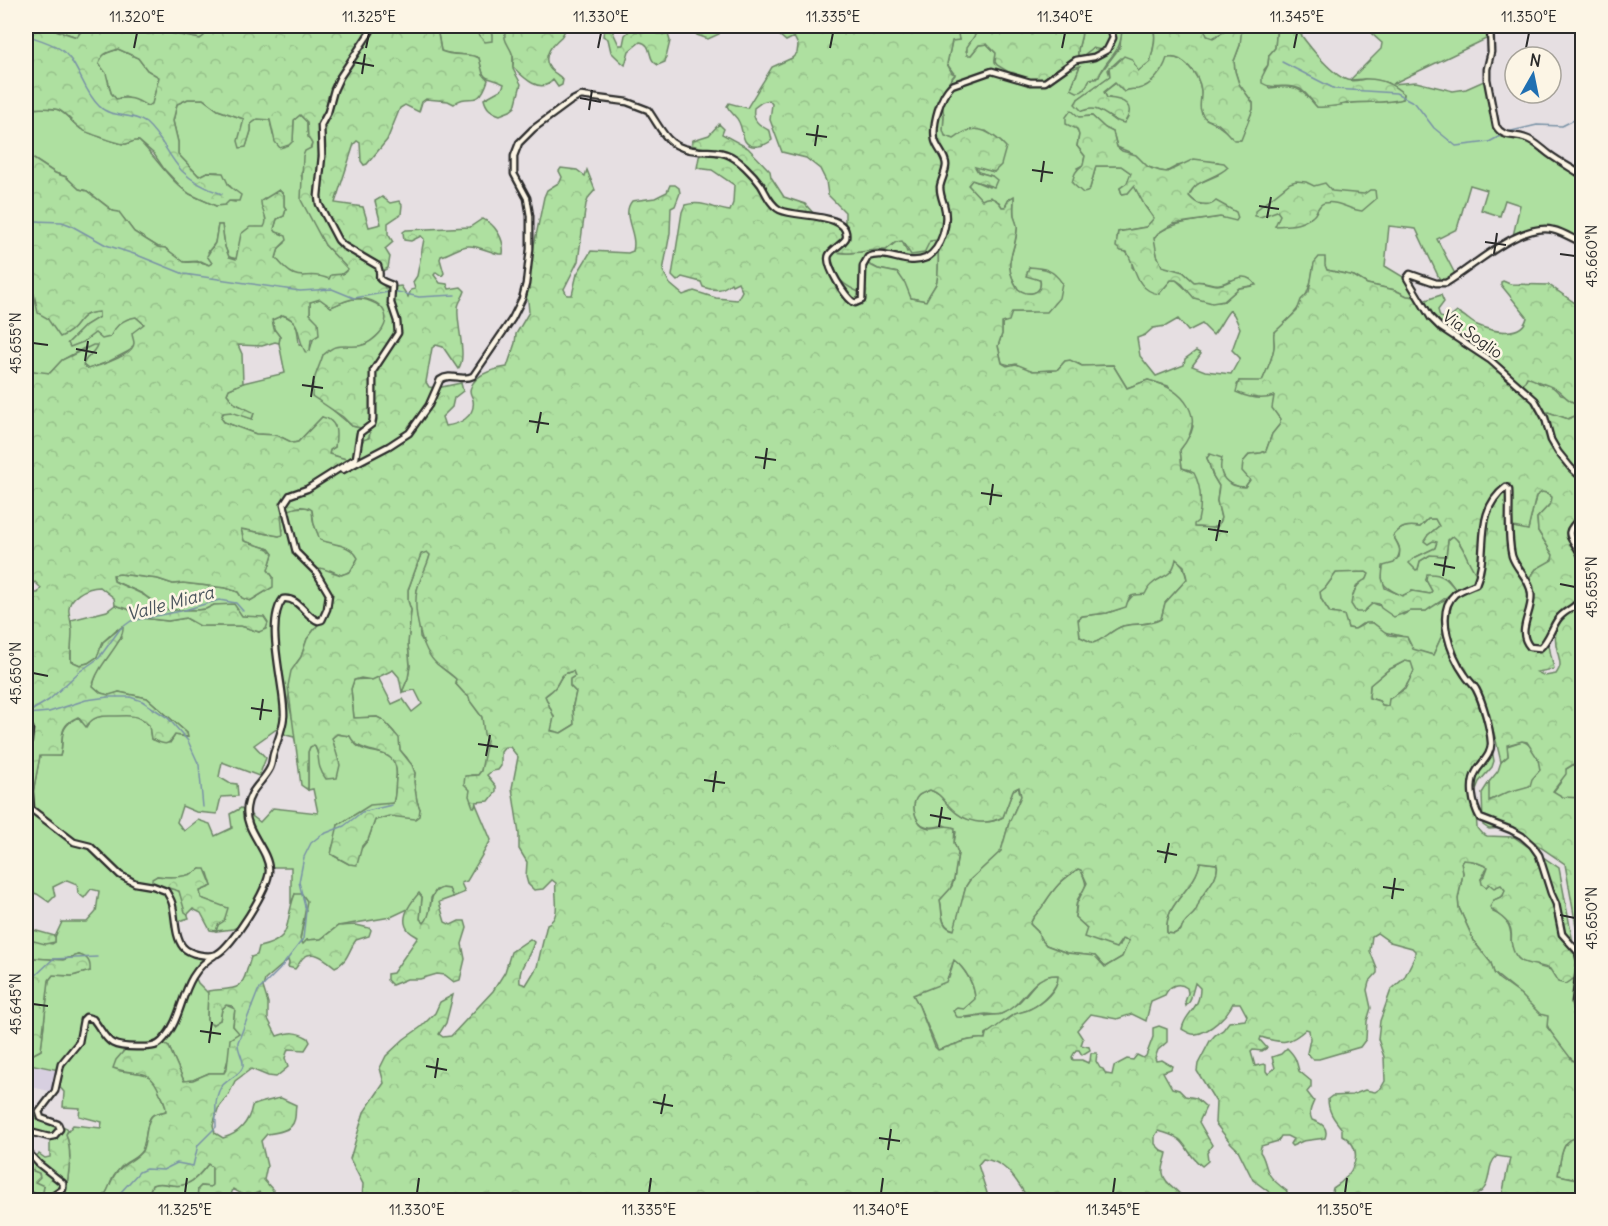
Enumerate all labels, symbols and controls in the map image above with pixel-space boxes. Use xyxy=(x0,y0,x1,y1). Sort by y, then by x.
text: 11.320°E xyxy=(109,7,165,26)
text: 11.325°E xyxy=(342,7,396,26)
text: 11.330°E xyxy=(573,7,629,26)
text: 11.335°E xyxy=(806,7,860,26)
text: 11.340°E xyxy=(1037,7,1093,26)
text: 11.345°E xyxy=(1270,7,1325,26)
text: 11.350°E xyxy=(1501,7,1557,26)
north arrow xyxy=(1503,45,1563,105)
text: N xyxy=(1528,49,1542,71)
text: 45.660°N xyxy=(1582,225,1601,287)
street label: Via Soglio xyxy=(1439,305,1507,363)
text: 45.655°N xyxy=(6,312,25,374)
text: 45.655°N xyxy=(1582,556,1601,618)
water label: Valle Miara xyxy=(124,580,218,626)
text: 45.650°N xyxy=(6,642,25,704)
text: 45.650°N xyxy=(1582,887,1601,949)
text: 45.645°N xyxy=(6,973,25,1035)
text: 11.325°E xyxy=(158,1200,212,1219)
text: 11.330°E xyxy=(389,1200,445,1219)
text: 11.335°E xyxy=(622,1200,676,1219)
text: 11.340°E xyxy=(853,1200,909,1219)
text: 11.345°E xyxy=(1086,1200,1141,1219)
text: 11.350°E xyxy=(1317,1200,1373,1219)

